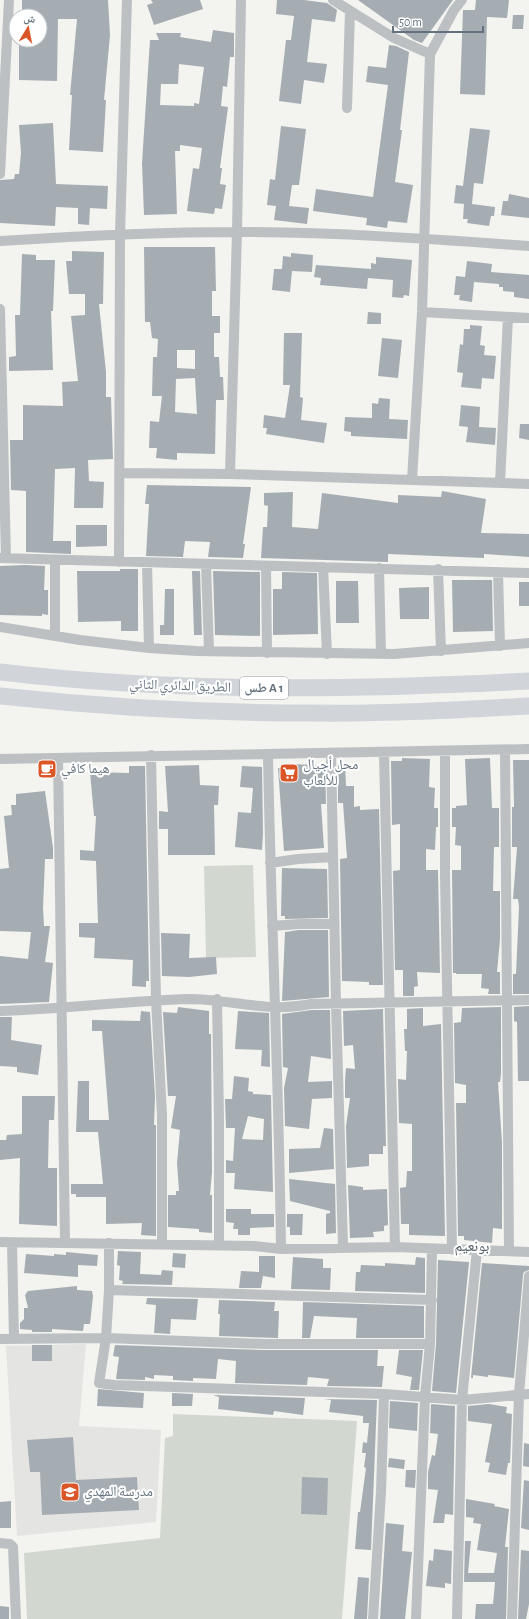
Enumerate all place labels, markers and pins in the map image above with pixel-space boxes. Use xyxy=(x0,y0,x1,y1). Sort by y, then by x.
place label: محل أجيال للألعاب xyxy=(303,756,358,788)
cafe icon: هيما كافي xyxy=(36,758,58,780)
place label: هيما كافي xyxy=(61,762,110,780)
supermarket icon: محل أجيال للألعاب xyxy=(278,762,300,784)
school or university icon: مدرسة المهدي xyxy=(59,1481,81,1503)
place label: مدرسة المهدي xyxy=(84,1485,153,1503)

